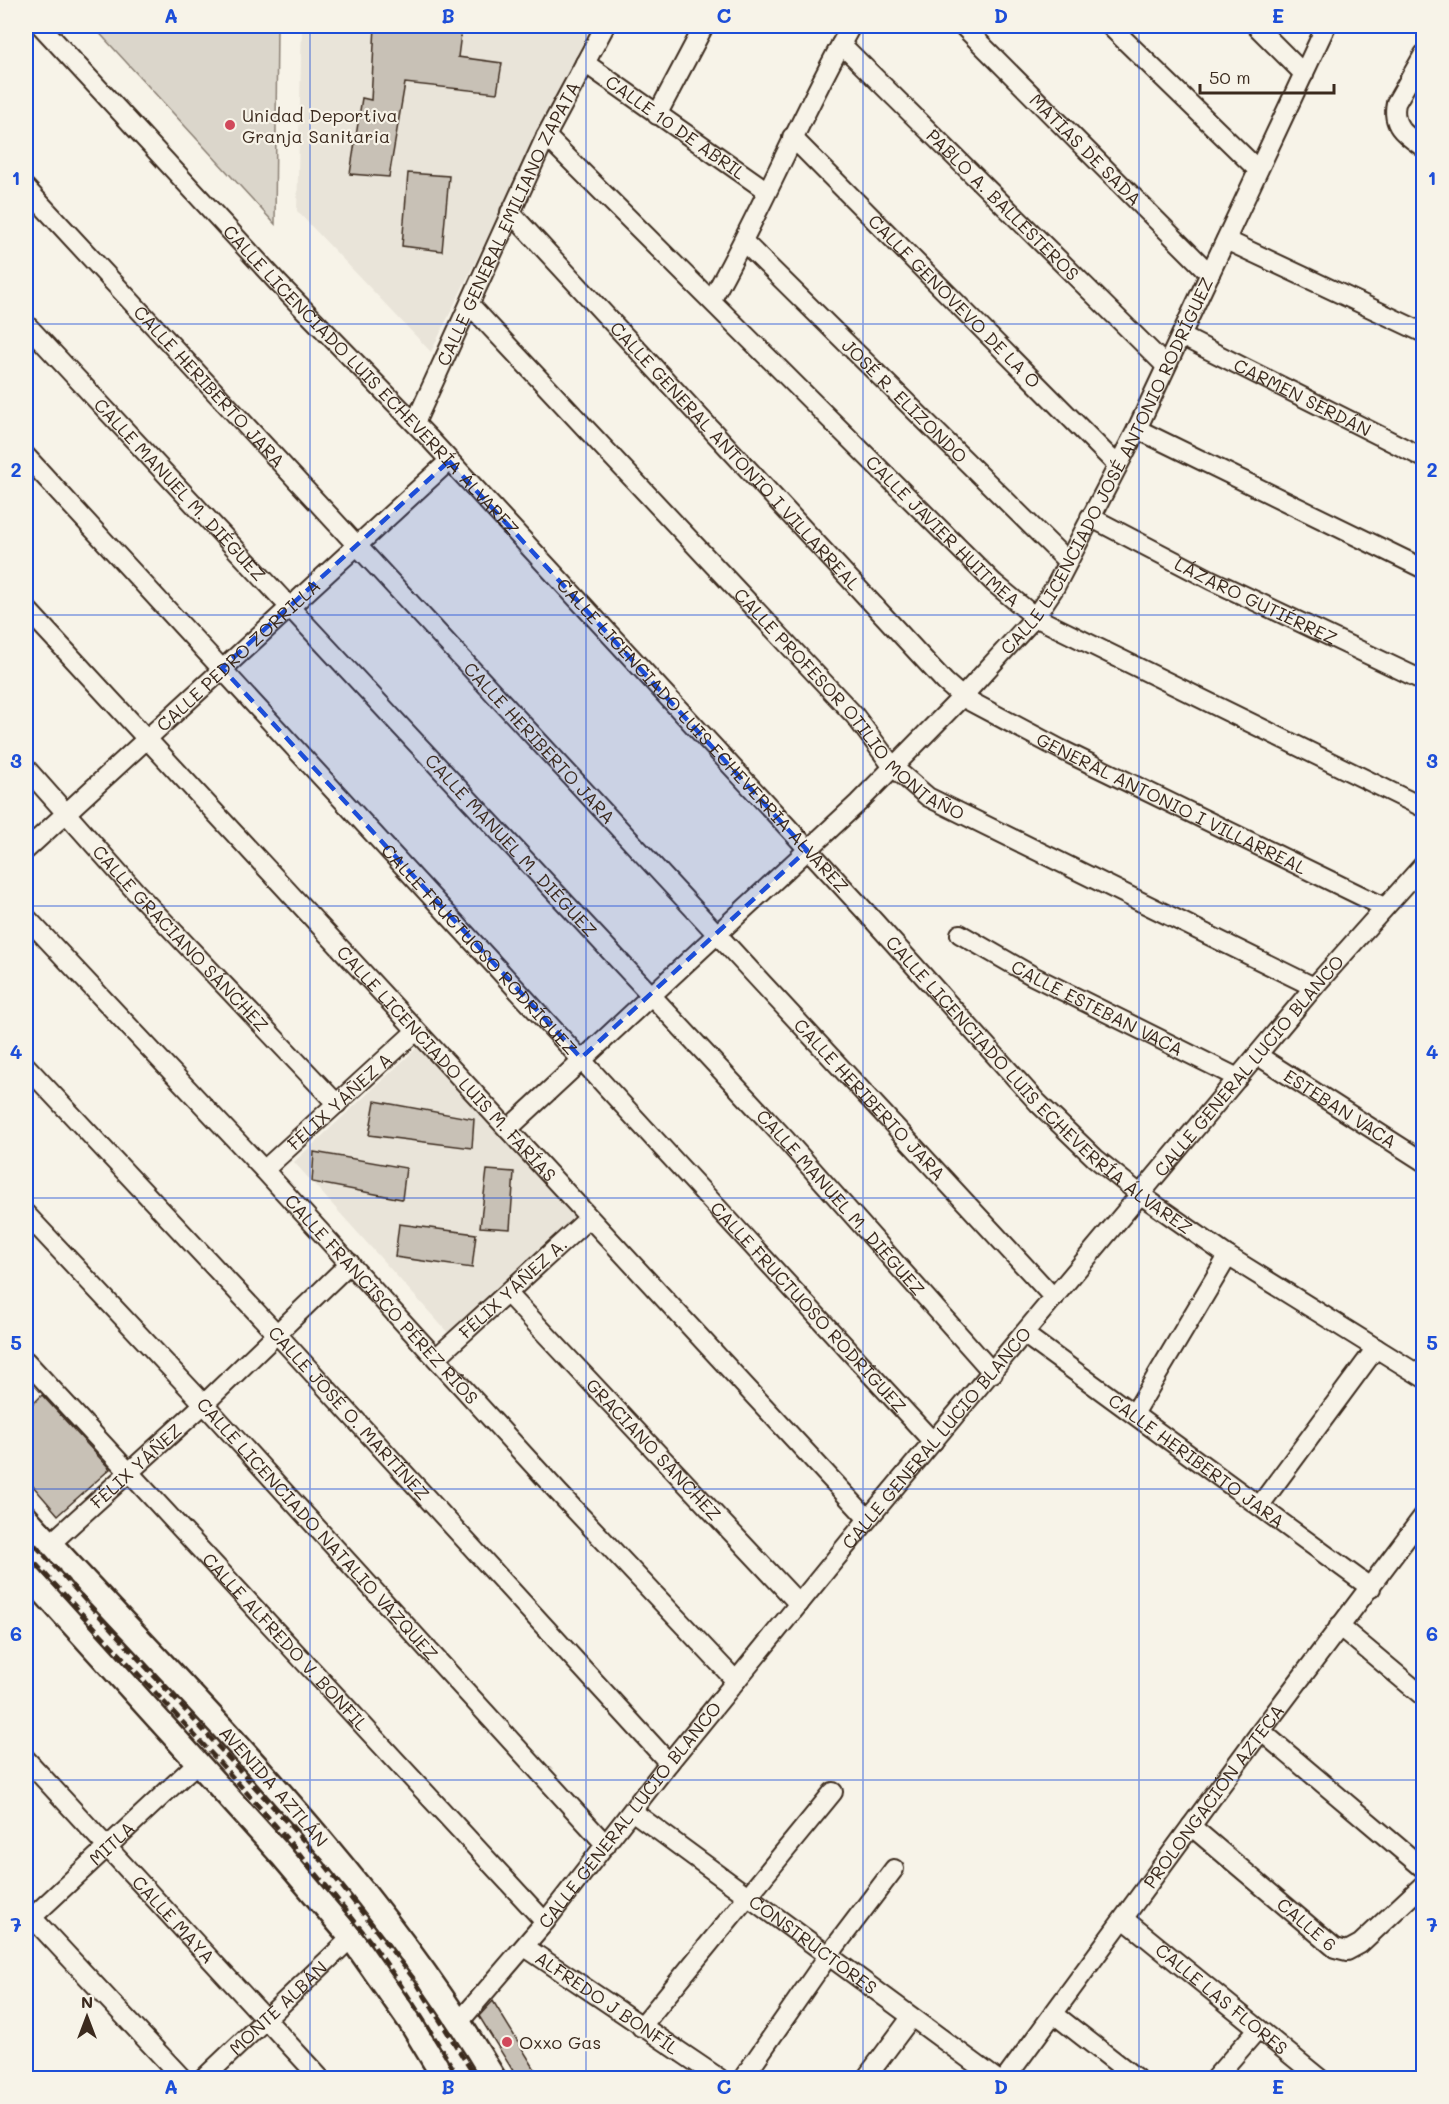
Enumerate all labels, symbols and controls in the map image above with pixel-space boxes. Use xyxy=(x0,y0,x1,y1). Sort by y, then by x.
text: A xyxy=(164,2,178,28)
text: B xyxy=(441,2,455,28)
text: C xyxy=(717,2,732,28)
text: D xyxy=(994,2,1008,28)
text: E xyxy=(1272,2,1284,28)
scale bar xyxy=(1200,57,1334,95)
text: 50 m xyxy=(1209,65,1251,89)
street label: CALLE 10 DE ABRIL xyxy=(601,69,751,185)
street label: CALLE GENERAL EMILIANO ZAPATA xyxy=(431,77,585,370)
street label: MATÍAS DE SADA xyxy=(1025,88,1147,211)
place label: Unidad Deportiva Granja Sanitaria xyxy=(242,103,398,148)
marker: Unidad Deportiva Granja Sanitaria xyxy=(223,118,237,132)
street label: PABLO A. BALLESTEROS xyxy=(921,124,1084,285)
text: 1 xyxy=(12,164,20,190)
text: 1 xyxy=(1428,164,1436,190)
street label: CALLE GENOVEVO DE LA O xyxy=(863,209,1046,393)
street label: CALLE LICENCIADO LUIS ECHEVERRÍA ÁLVAREZ xyxy=(218,219,525,540)
street label: CALLE LICENCIADO JOSÉ ANTONIO RODRÍGUEZ xyxy=(995,273,1218,659)
street label: CALLE HERIBERTO JARA xyxy=(128,300,290,472)
street label: CALLE GENERAL ANTONIO I VILLARREAL xyxy=(605,316,866,596)
street label: JOSÉ R. ELIZONDO xyxy=(837,334,973,468)
street label: CARMEN SERDÁN xyxy=(1230,352,1375,442)
street label: CALLE MANUEL M. DIÉGUEZ xyxy=(89,393,271,586)
street label: CALLE JAVIER HUITMEA xyxy=(861,450,1025,612)
text: 2 xyxy=(10,456,22,482)
text: 2 xyxy=(1426,456,1438,482)
street label: LÁZARO GUTIÉRREZ xyxy=(1171,551,1341,650)
street label: CALLE LICENCIADO LUIS ECHEVERRÍA ÁLVAREZ xyxy=(552,573,854,898)
street label: CALLE PEDRO ZORRILLA xyxy=(151,574,325,736)
street label: CALLE PROFESOR OTILIO MONTAÑO xyxy=(729,583,969,825)
street label: CALLE HERIBERTO JARA xyxy=(459,657,621,829)
street label: GENERAL ANTONIO I VILLARREAL xyxy=(1032,727,1311,880)
text: 3 xyxy=(10,747,22,773)
text: 3 xyxy=(1426,747,1438,773)
street label: CALLE MANUEL M. DIÉGUEZ xyxy=(420,748,602,942)
street label: CALLE FRUCTUOSO RODRÍGUEZ xyxy=(376,838,583,1060)
street label: CALLE GRACIANO SÁNCHEZ xyxy=(88,840,274,1037)
street label: CALLE LICENCIADO LUIS ECHEVERRÍA ÁLVAREZ xyxy=(881,930,1197,1239)
street label: CALLE LICENCIADO LUIS M. FARÍAS xyxy=(332,940,562,1186)
street label: CALLE GENERAL LUCIO BLANCO xyxy=(1148,950,1349,1181)
street label: CALLE ESTEBAN VACA xyxy=(1007,954,1187,1061)
street label: CALLE HERIBERTO JARA xyxy=(789,1013,951,1185)
text: 4 xyxy=(10,1038,23,1064)
text: 4 xyxy=(1426,1038,1439,1064)
street label: FÉLIX YÁÑEZ A xyxy=(282,1047,397,1155)
street label: ESTEBAN VACA xyxy=(1280,1063,1401,1153)
street label: CALLE MANUEL M. DIÉGUEZ xyxy=(751,1104,930,1300)
street label: CALLE FRANCISCO PÉREZ RÍOS xyxy=(280,1189,484,1409)
street label: CALLE FRUCTUOSO RODRÍGUEZ xyxy=(705,1196,912,1417)
street label: FÉLIX YÁÑEZ A. xyxy=(453,1232,572,1344)
street label: CALLE JOSÉ O. MARTÍNEZ xyxy=(263,1320,435,1505)
street label: CALLE GENERAL LUCIO BLANCO xyxy=(836,1322,1036,1554)
text: 5 xyxy=(10,1329,22,1355)
text: 5 xyxy=(1426,1329,1438,1355)
street label: GRACIANO SÁNCHEZ xyxy=(581,1373,726,1526)
street label: CALLE HERIBERTO JARA xyxy=(1104,1388,1289,1533)
street label: CALLE LICENCIADO NATALIO VÁZQUEZ xyxy=(192,1392,444,1665)
street label: FÉLIX YÁÑEZ xyxy=(85,1418,187,1514)
street label: CALLE ALFREDO V. BONFIL xyxy=(197,1547,374,1736)
text: 6 xyxy=(10,1620,22,1646)
text: 6 xyxy=(1426,1620,1438,1646)
street label: CALLE GENERAL LUCIO BLANCO xyxy=(533,1696,726,1933)
street label: PROLONGACIÓN AZTECA xyxy=(1138,1699,1289,1893)
street label: AVENIDA AZTLÁN xyxy=(214,1721,334,1852)
street label: MITLA xyxy=(83,1816,139,1870)
street label: CALLE MAYA xyxy=(127,1870,220,1968)
street label: CONSTRUCTORES xyxy=(744,1889,882,1999)
street label: CALLE 6 xyxy=(1272,1892,1342,1956)
text: 7 xyxy=(10,1911,22,1937)
text: 7 xyxy=(1426,1911,1438,1937)
street label: CALLE LAS FLORES xyxy=(1151,1938,1293,2060)
street label: ALFREDO J BONFÍL xyxy=(531,1945,684,2060)
street label: MONTE ALBÁN xyxy=(224,1955,332,2060)
north arrow xyxy=(57,1987,117,2047)
text: N xyxy=(81,1991,93,2012)
place label: Oxxo Gas xyxy=(519,2030,601,2054)
marker: Oxxo Gas xyxy=(500,2035,514,2049)
text: A xyxy=(164,2073,178,2099)
text: B xyxy=(441,2073,455,2099)
text: C xyxy=(717,2073,732,2099)
text: D xyxy=(994,2073,1008,2099)
text: E xyxy=(1272,2073,1284,2099)

